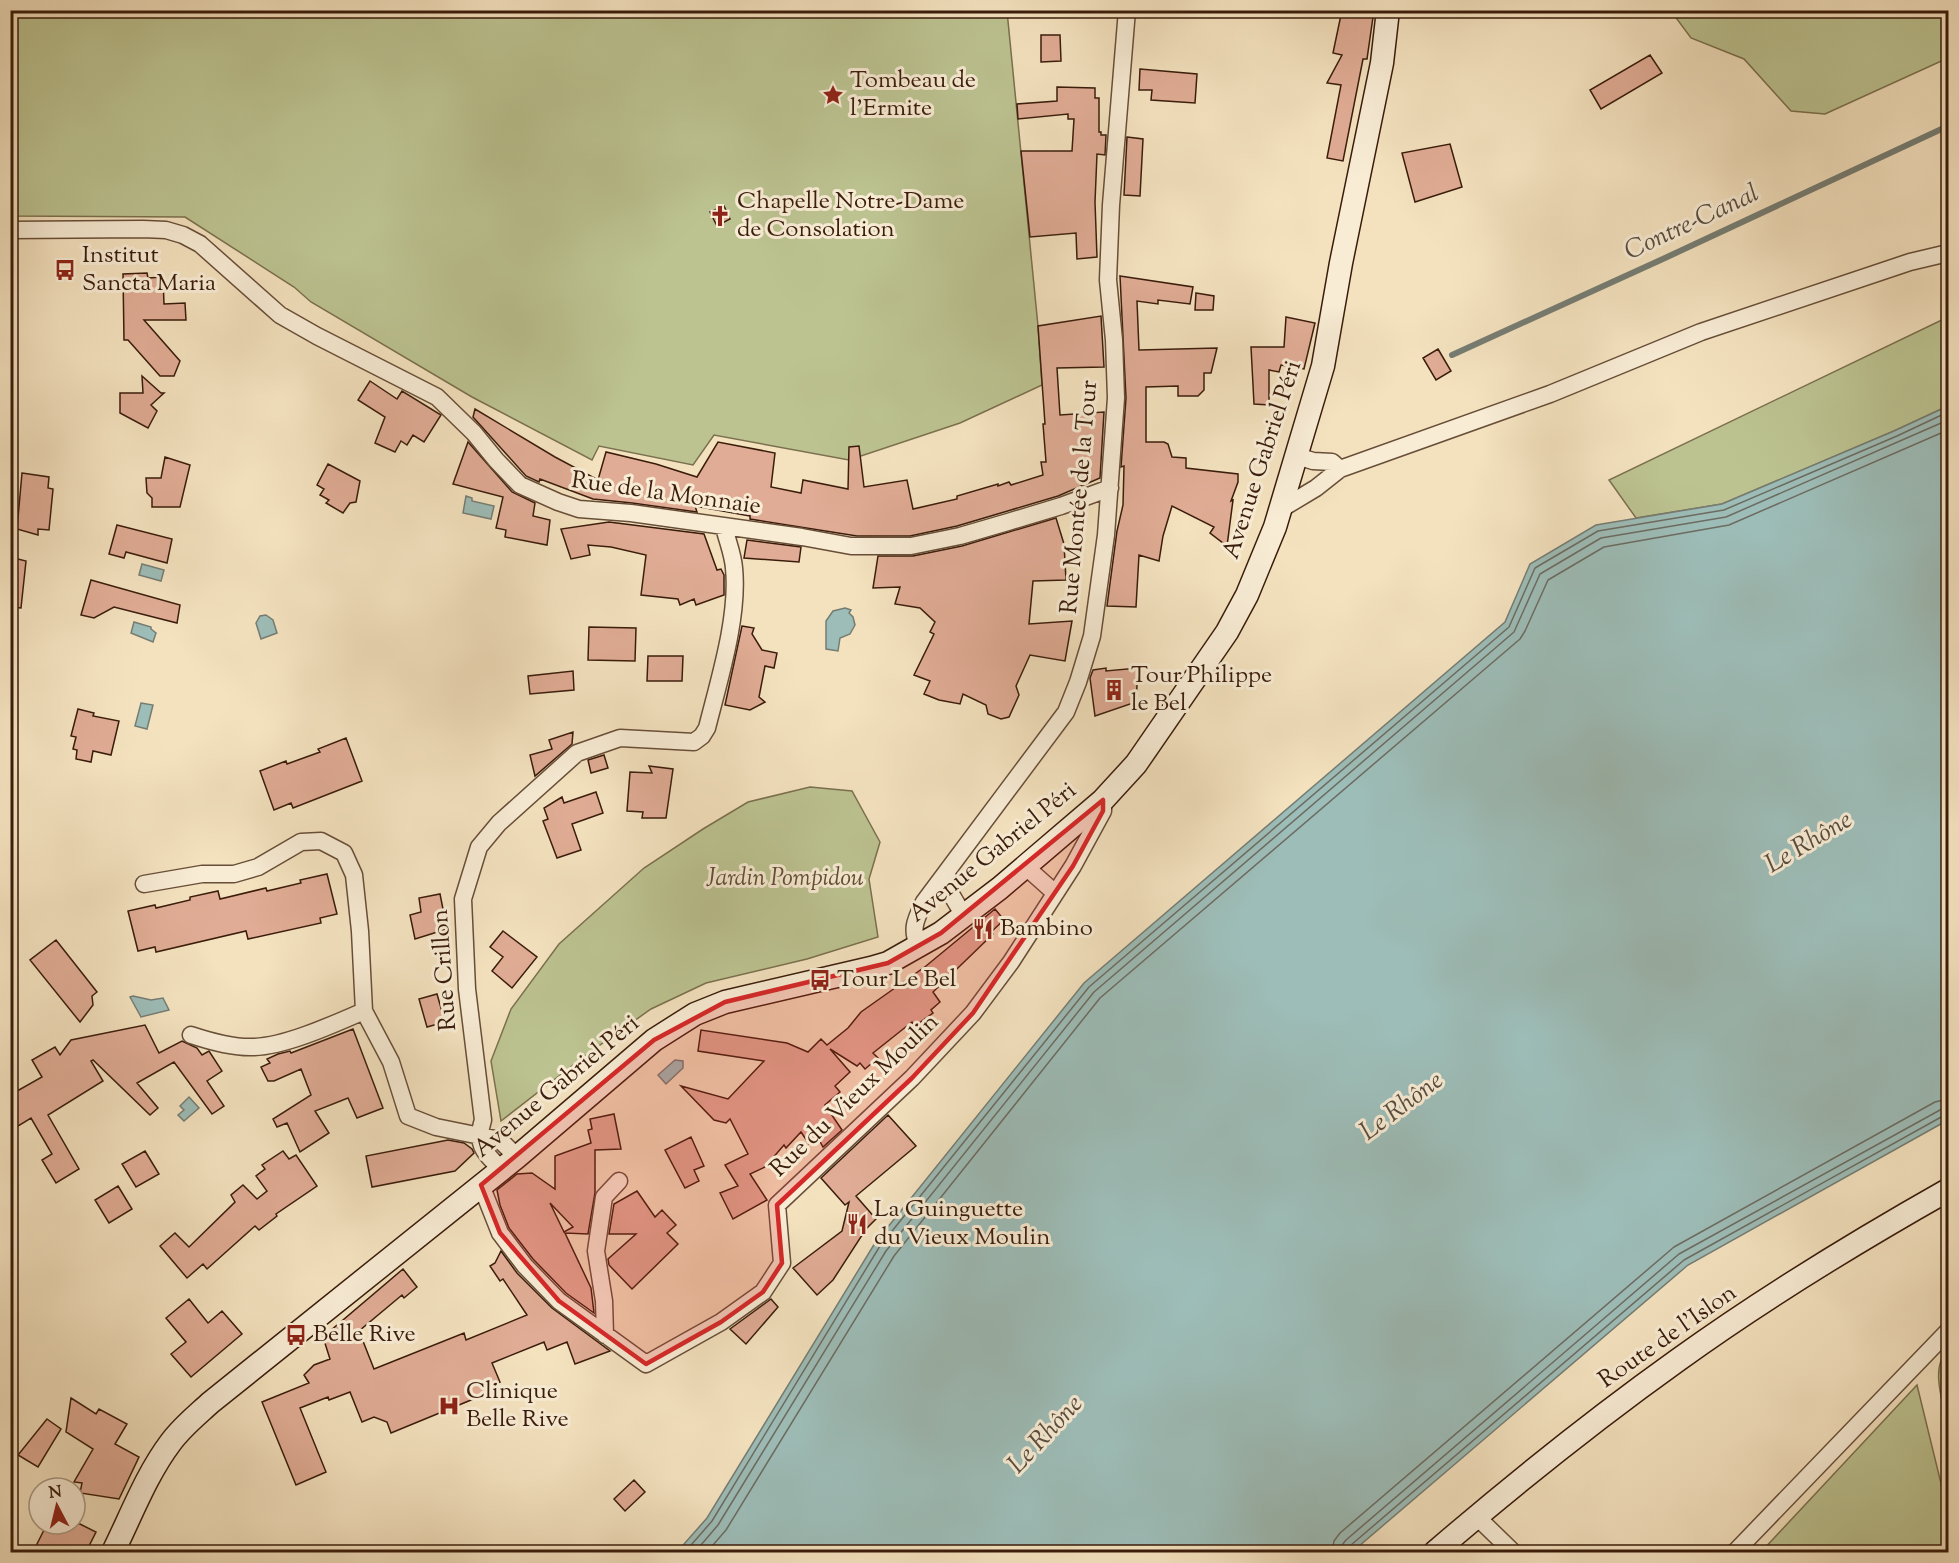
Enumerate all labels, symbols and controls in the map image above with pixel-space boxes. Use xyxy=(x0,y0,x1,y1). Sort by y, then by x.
place label: Tombeau de l'Ermite xyxy=(850,64,976,126)
place icon: Tombeau de l'Ermite xyxy=(821,83,845,107)
water label: Contre-Canal xyxy=(1619,176,1766,270)
place label: Chapelle Notre-Dame de Consolation xyxy=(737,185,964,247)
church icon: Chapelle Notre-Dame de Consolation xyxy=(708,204,732,228)
place label: Institut Sancta Maria xyxy=(82,239,216,301)
bus stop icon: Institut Sancta Maria xyxy=(53,258,77,282)
street label: Avenue Gabriel Péri xyxy=(1215,356,1311,564)
street label: Rue Montée de la Tour xyxy=(1053,379,1107,615)
street label: Rue de la Monnaie xyxy=(569,464,763,524)
place label: Tour Philippe le Bel xyxy=(1131,659,1272,721)
building icon: Tour Philippe le Bel xyxy=(1102,678,1126,702)
street label: Avenue Gabriel Péri xyxy=(902,775,1084,931)
water label: Le Rhône xyxy=(1758,802,1860,884)
park label: Jardin Pompidou xyxy=(706,862,864,896)
street label: Rue Crillon xyxy=(424,908,466,1032)
place label: Bambino xyxy=(1000,912,1093,946)
restaurant icon: Bambino xyxy=(971,917,995,941)
place label: Tour Le Bel xyxy=(837,963,957,997)
bus stop icon: Tour Le Bel xyxy=(808,968,832,992)
street label: Rue du Vieux Moulin xyxy=(763,1006,947,1186)
street label: Avenue Gabriel Péri xyxy=(467,1007,647,1167)
water label: Le Rhône xyxy=(1353,1063,1451,1151)
place label: La Guinguette du Vieux Moulin xyxy=(874,1193,1051,1255)
restaurant icon: La Guinguette du Vieux Moulin xyxy=(845,1212,869,1236)
street label: Route de l'Islon xyxy=(1592,1277,1744,1397)
place label: Belle Rive xyxy=(313,1318,416,1352)
bus stop icon: Belle Rive xyxy=(284,1323,308,1347)
place label: Clinique Belle Rive xyxy=(466,1375,569,1437)
water label: Le Rhône xyxy=(1000,1387,1092,1483)
hospital icon: Clinique Belle Rive xyxy=(437,1394,461,1418)
north arrow xyxy=(27,1476,87,1536)
text: N xyxy=(48,1481,63,1506)

